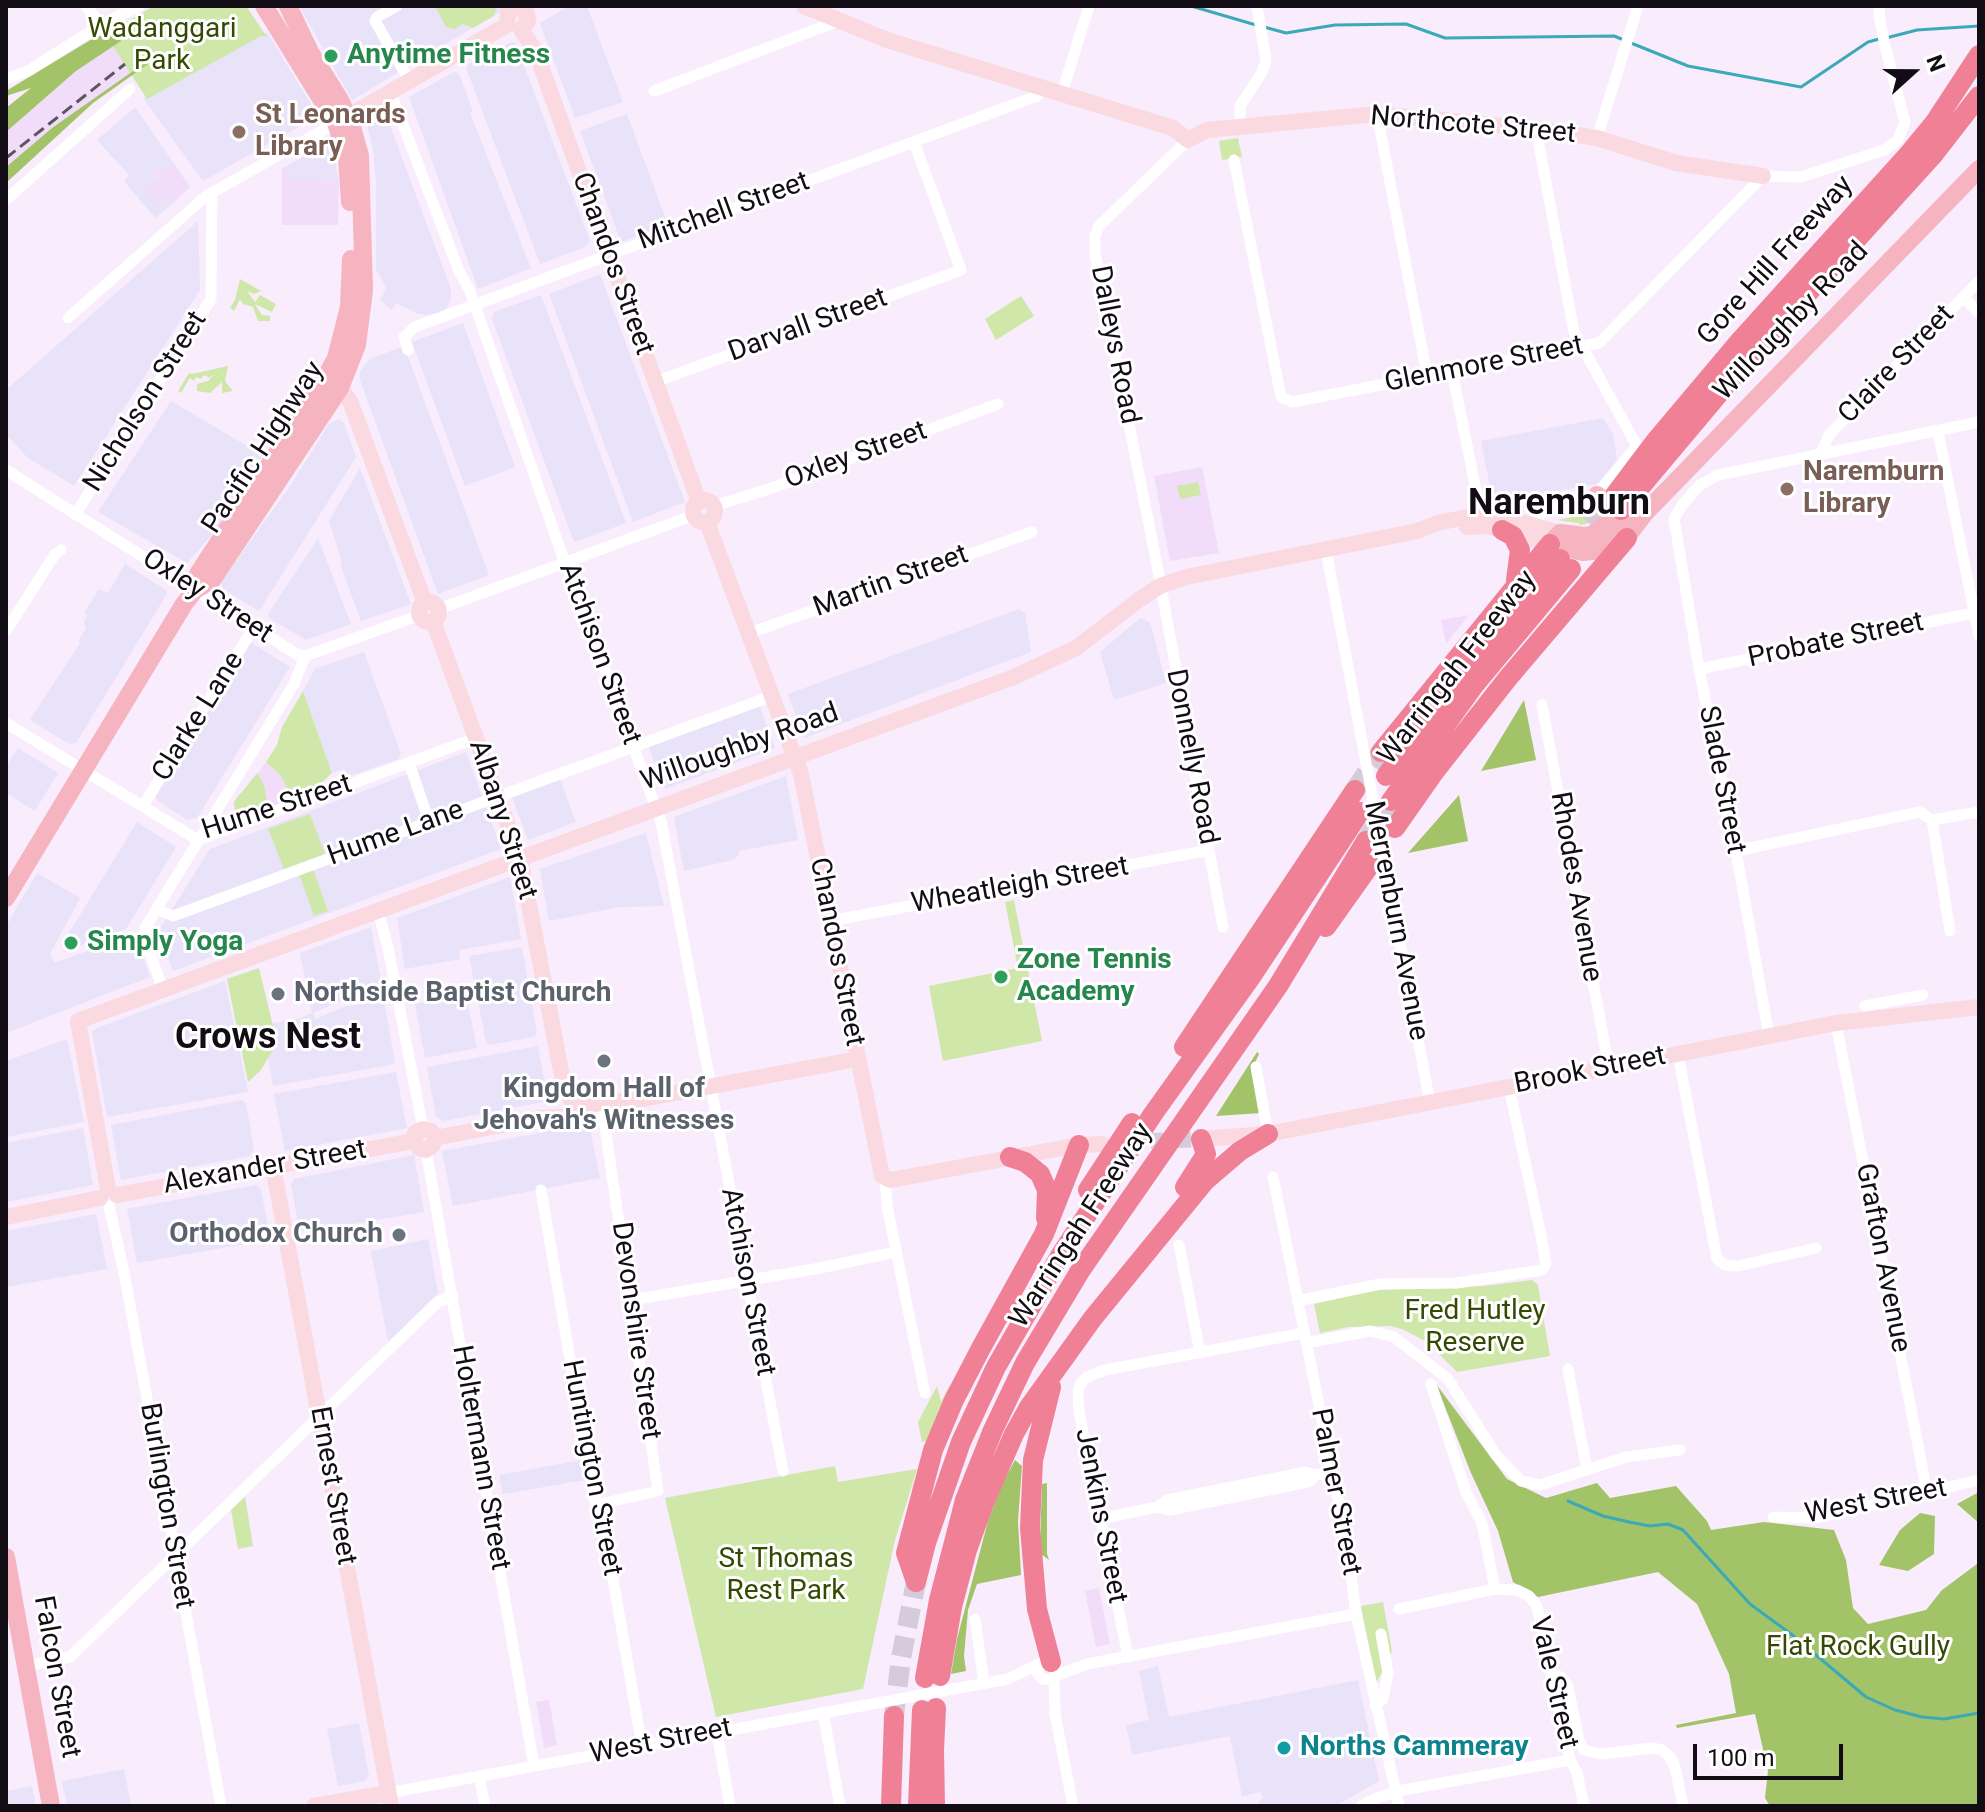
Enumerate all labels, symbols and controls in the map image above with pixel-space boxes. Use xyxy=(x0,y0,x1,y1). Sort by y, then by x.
park label: Wadanggari Park xyxy=(87,13,237,79)
north arrow xyxy=(1873,32,1953,112)
place label: Anytime Fitness xyxy=(347,39,550,73)
marker: Anytime Fitness xyxy=(322,47,340,65)
text: N xyxy=(1921,51,1950,75)
place label: St Leonards Library xyxy=(255,99,406,165)
street label: Northcote Street xyxy=(1369,100,1577,152)
marker: St Leonards Library xyxy=(230,123,248,141)
street label: Mitchell Street xyxy=(634,165,814,259)
street label: Chandos Street xyxy=(563,168,661,360)
street label: Gore Hill Freeway xyxy=(1691,169,1861,353)
street label: Willoughby Road xyxy=(1708,236,1876,408)
street label: Dalleys Road xyxy=(1082,263,1146,427)
street label: Darvall Street xyxy=(724,282,892,370)
street label: Claire Street xyxy=(1832,299,1962,431)
street label: Nicholson Street xyxy=(77,306,215,498)
street label: Glenmore Street xyxy=(1382,329,1586,401)
street label: Pacific Highway xyxy=(196,356,332,540)
street label: Oxley Street xyxy=(780,415,932,497)
place label: Naremburn Library xyxy=(1803,456,1944,522)
marker: Naremburn Library xyxy=(1778,480,1796,498)
district label: Naremburn xyxy=(1468,483,1650,527)
street label: Martin Street xyxy=(809,538,973,626)
street label: Oxley Street xyxy=(135,542,279,652)
street label: Atchison Street xyxy=(551,559,647,749)
street label: Warringah Freeway xyxy=(1372,564,1544,772)
street label: Probate Street xyxy=(1745,606,1927,676)
street label: Clarke Lane xyxy=(146,646,252,788)
street label: Donnelly Road xyxy=(1158,666,1224,848)
street label: Willoughby Road xyxy=(637,697,843,799)
street label: Slade Street xyxy=(1690,703,1752,857)
street label: Albany Street xyxy=(460,736,544,904)
street label: Hume Street xyxy=(198,768,356,848)
street label: Rhodes Avenue xyxy=(1542,789,1608,985)
street label: Hume Lane xyxy=(323,794,469,874)
street label: Merrenburn Avenue xyxy=(1355,799,1435,1043)
street label: Wheatleigh Street xyxy=(909,850,1131,922)
street label: Chandos Street xyxy=(801,855,871,1049)
place label: Simply Yoga xyxy=(87,926,243,960)
marker: Simply Yoga xyxy=(62,934,80,952)
place label: Zone Tennis Academy xyxy=(1017,944,1172,1010)
marker: Zone Tennis Academy xyxy=(992,968,1010,986)
place label: Northside Baptist Church xyxy=(294,977,612,1011)
marker: Northside Baptist Church xyxy=(269,985,287,1003)
district label: Crows Nest xyxy=(175,1017,361,1061)
street label: Brook Street xyxy=(1511,1040,1669,1102)
marker: Kingdom Hall of Jehovah's Witnesses xyxy=(595,1052,613,1070)
place label: Kingdom Hall of Jehovah's Witnesses xyxy=(474,1073,734,1139)
street label: Warringah Freeway xyxy=(1003,1117,1161,1335)
street label: Alexander Street xyxy=(161,1134,369,1202)
street label: Grafton Avenue xyxy=(1847,1161,1917,1355)
street label: Atchison Street xyxy=(712,1185,782,1379)
place label: Orthodox Church xyxy=(169,1218,383,1252)
street label: Devonshire Street xyxy=(603,1220,667,1442)
marker: Orthodox Church xyxy=(390,1226,408,1244)
park label: Fred Hutley Reserve xyxy=(1404,1295,1546,1361)
street label: Holtermann Street xyxy=(444,1343,516,1573)
street label: Huntington Street xyxy=(554,1357,628,1579)
street label: Burlington Street xyxy=(131,1401,201,1611)
street label: Ernest Street xyxy=(302,1404,362,1568)
street label: Palmer Street xyxy=(1302,1406,1368,1578)
street label: Jenkins Street xyxy=(1067,1426,1133,1606)
street label: West Street xyxy=(1802,1472,1950,1532)
park label: St Thomas Rest Park xyxy=(718,1543,854,1609)
street label: Falcon Street xyxy=(25,1593,87,1761)
street label: Vale Street xyxy=(1521,1613,1585,1753)
park label: Flat Rock Gully xyxy=(1766,1631,1950,1665)
street label: West Street xyxy=(587,1712,735,1772)
scale bar xyxy=(1697,1728,1847,1778)
place label: Norths Cammeray xyxy=(1300,1731,1529,1765)
marker: Norths Cammeray xyxy=(1275,1739,1293,1757)
text: 100 m xyxy=(1707,1744,1774,1772)

